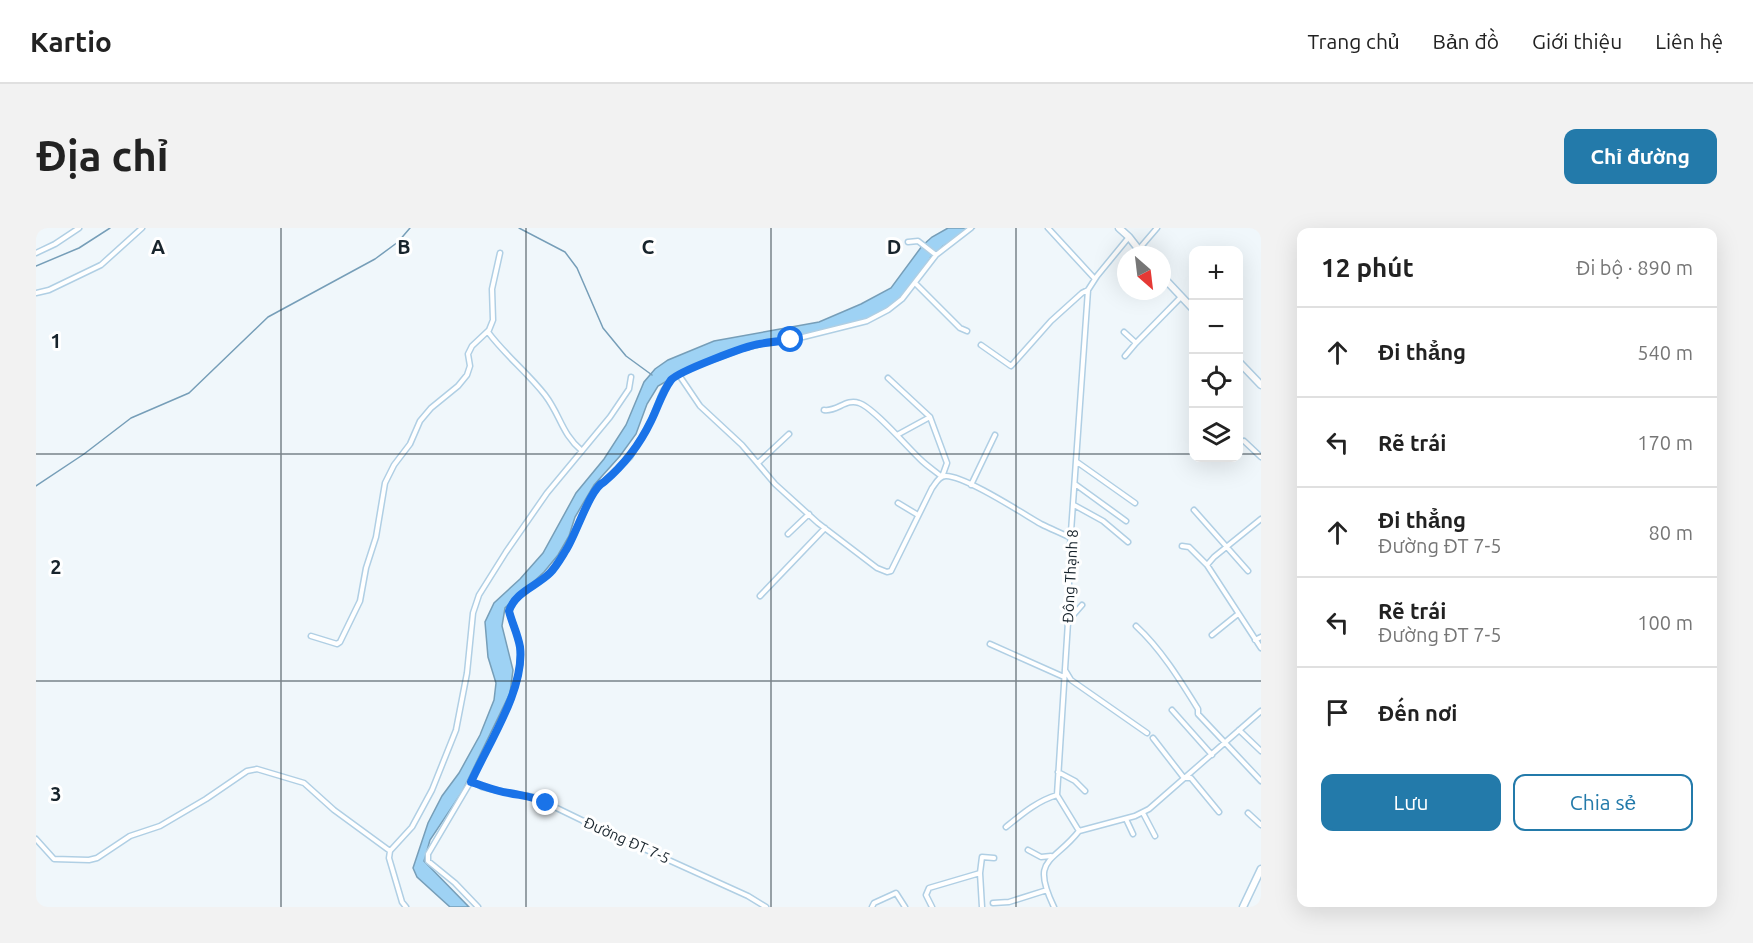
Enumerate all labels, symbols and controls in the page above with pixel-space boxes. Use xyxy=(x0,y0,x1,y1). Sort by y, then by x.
text: Kartio xyxy=(30,26,112,57)
text: Trang chủ xyxy=(1308,29,1400,53)
text: Bản đồ xyxy=(1433,29,1499,53)
text: Giới thiệu xyxy=(1532,29,1622,53)
text: Liên hệ xyxy=(1655,29,1723,53)
button: Chỉ đường xyxy=(1564,129,1717,184)
text: Địa chỉ xyxy=(36,132,168,179)
text: A xyxy=(151,235,165,258)
text: B xyxy=(397,235,411,258)
text: C xyxy=(642,235,655,258)
text: D xyxy=(887,235,901,258)
north arrow xyxy=(1117,246,1171,300)
map controls xyxy=(1189,246,1243,462)
button: + xyxy=(1189,246,1243,300)
text: 12 phút xyxy=(1321,253,1414,282)
text: Đi bộ · 890 m xyxy=(1576,256,1693,279)
button: − xyxy=(1189,300,1243,354)
route start xyxy=(777,326,803,352)
text: 1 xyxy=(50,329,62,352)
icon: ahead xyxy=(1321,336,1354,369)
text: Đi thẳng xyxy=(1378,339,1466,364)
text: 540 m xyxy=(1637,341,1693,364)
button: locate xyxy=(1189,354,1243,408)
button: layers xyxy=(1189,408,1243,462)
icon: left xyxy=(1321,426,1354,459)
text: Rẽ trái xyxy=(1378,430,1446,455)
text: 170 m xyxy=(1637,431,1693,454)
text: Đi thẳng xyxy=(1378,507,1466,532)
icon: ahead xyxy=(1321,516,1354,549)
text: 80 m xyxy=(1649,521,1693,544)
street label: Đông Thạnh 8 xyxy=(1059,529,1081,623)
text: Đường ĐT 7-5 xyxy=(1378,534,1502,557)
text: 2 xyxy=(50,555,62,578)
text: Rẽ trái xyxy=(1378,598,1446,623)
icon: left xyxy=(1321,606,1354,639)
text: 100 m xyxy=(1637,611,1693,634)
text: Đường ĐT 7-5 xyxy=(1378,623,1502,646)
icon: arrive xyxy=(1321,696,1354,729)
text: Đến nơi xyxy=(1378,700,1457,725)
button: Lưu xyxy=(1321,774,1501,831)
button: Chia sẻ xyxy=(1513,774,1693,831)
text: 3 xyxy=(50,782,62,805)
route end xyxy=(532,789,558,815)
street label: Đường ĐT 7-5 xyxy=(581,813,673,867)

